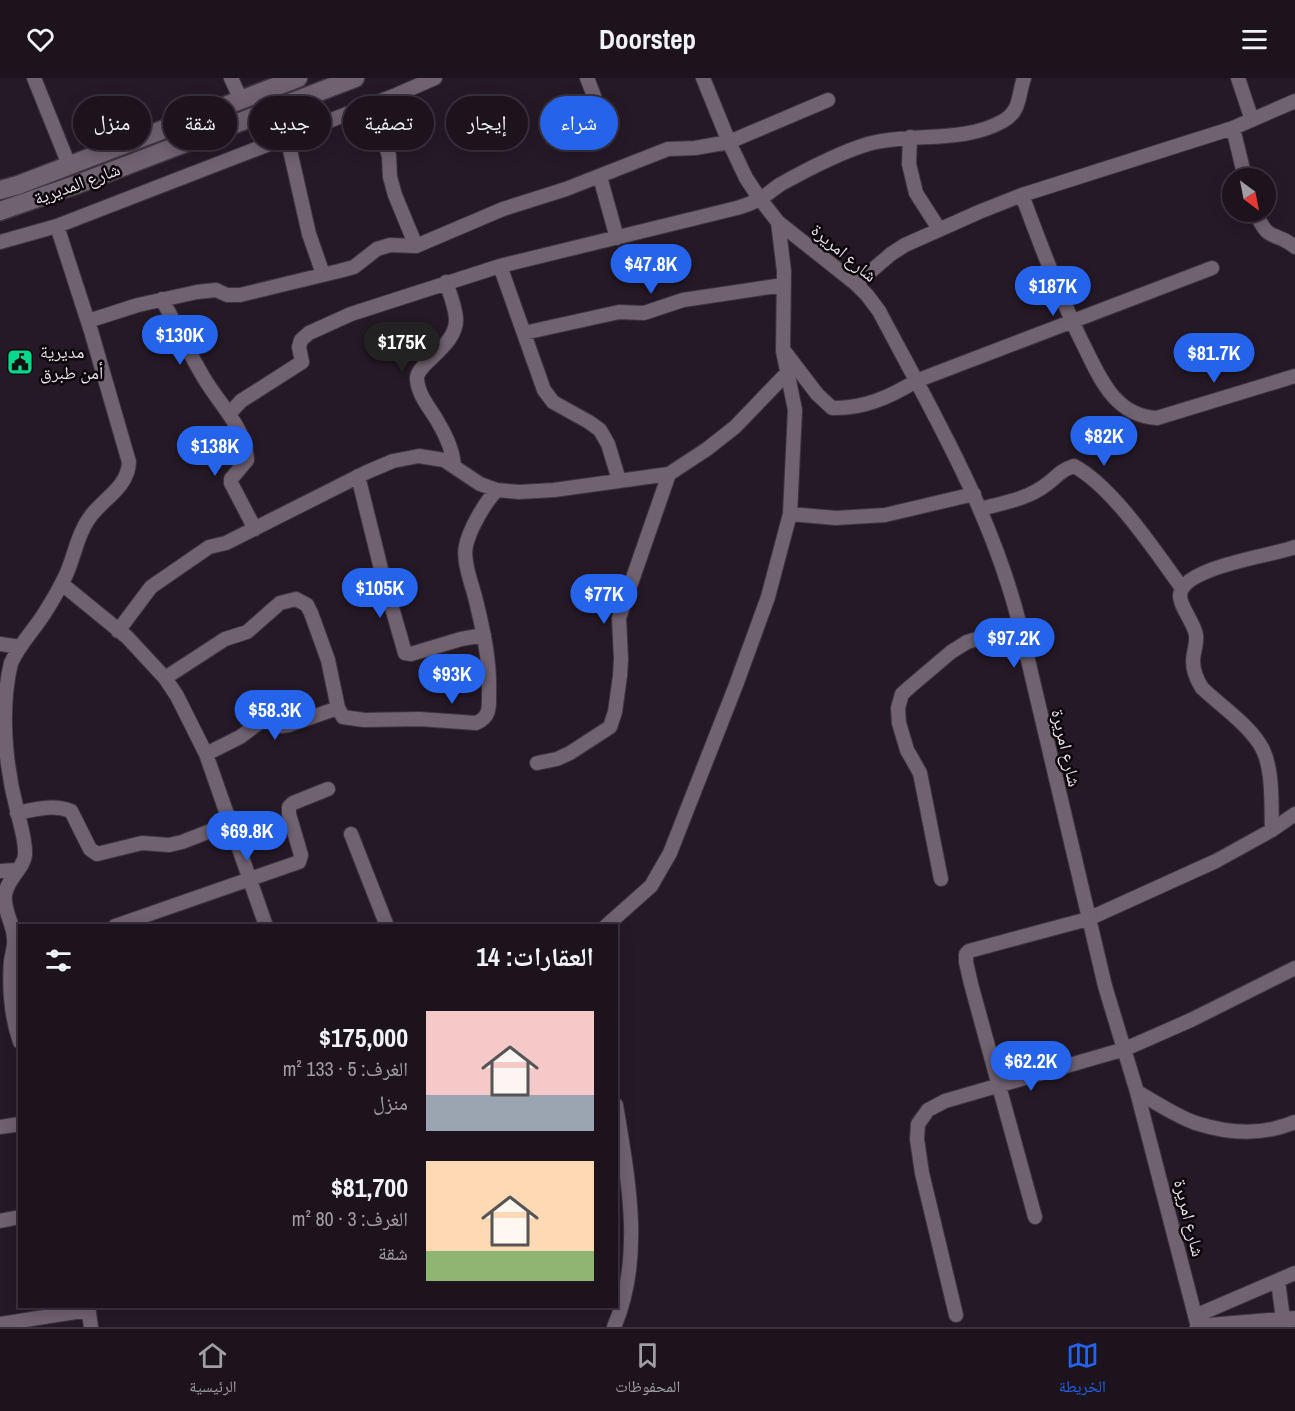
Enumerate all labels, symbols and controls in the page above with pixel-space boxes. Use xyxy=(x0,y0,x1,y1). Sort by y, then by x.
text: Doorstep xyxy=(599,21,696,57)
icon: heart xyxy=(24,23,57,56)
icon: menu xyxy=(1238,23,1271,56)
chip: منزل xyxy=(73,96,151,150)
chip: شقة xyxy=(163,96,237,150)
chip: جديد xyxy=(249,96,331,150)
chip: تصفية xyxy=(343,96,434,150)
chip: إيجار xyxy=(446,96,528,150)
chip: شراء xyxy=(540,96,618,150)
street label: شارع المديرية xyxy=(30,156,123,211)
north arrow xyxy=(1222,168,1276,222)
map controls xyxy=(1222,168,1276,222)
street label: شارع امريرة xyxy=(806,218,883,288)
pin: $47.8K xyxy=(602,244,700,295)
text: $47.8K xyxy=(625,250,677,277)
pin: $187K xyxy=(1011,266,1095,317)
text: $187K xyxy=(1029,272,1077,299)
pin: $130K xyxy=(138,315,222,366)
text: $130K xyxy=(156,321,204,348)
pin: $175K xyxy=(360,322,444,373)
text: $175K xyxy=(378,328,426,355)
pin: $81.7K xyxy=(1165,333,1263,384)
place label: مديرية أمن طبرق xyxy=(40,339,103,385)
text: $81.7K xyxy=(1188,339,1240,366)
public building icon: مديرية أمن طبرق xyxy=(5,347,35,377)
pin: $82K xyxy=(1068,416,1140,467)
text: $82K xyxy=(1084,422,1124,449)
pin: $138K xyxy=(173,426,257,477)
text: $138K xyxy=(191,432,239,459)
pin: $105K xyxy=(338,568,422,619)
text: $105K xyxy=(356,574,404,601)
pin: $77K xyxy=(568,574,640,625)
text: $77K xyxy=(584,580,624,607)
pin: $97.2K xyxy=(965,618,1063,669)
text: $97.2K xyxy=(988,624,1040,651)
pin: $93K xyxy=(416,654,488,705)
text: $93K xyxy=(432,660,472,687)
pin: $58.3K xyxy=(226,690,324,741)
text: $58.3K xyxy=(249,696,301,723)
street label: شارع امريرة xyxy=(1045,707,1088,789)
pin: $69.8K xyxy=(198,811,296,862)
text: $69.8K xyxy=(221,817,273,844)
text: العقارات: 14 xyxy=(476,939,594,974)
icon: filters xyxy=(42,944,75,977)
text: $175,000 xyxy=(319,1020,408,1055)
icon: home xyxy=(474,1035,546,1107)
pin: $62.2K xyxy=(982,1041,1080,1092)
text: $62.2K xyxy=(1005,1047,1057,1074)
text: الغرف: 5 · 133 m² xyxy=(283,1055,408,1082)
text: منزل xyxy=(373,1089,408,1116)
text: $81,700 xyxy=(331,1170,408,1205)
street label: شارع امريرة xyxy=(1168,1177,1211,1259)
icon: home xyxy=(474,1185,546,1257)
text: الغرف: 3 · 80 m² xyxy=(292,1205,408,1232)
text: شقة xyxy=(378,1239,408,1266)
tab: الرئيسية xyxy=(189,1339,237,1402)
tab: المحفوظات xyxy=(615,1339,680,1402)
tab: الخريطة xyxy=(1059,1339,1106,1402)

